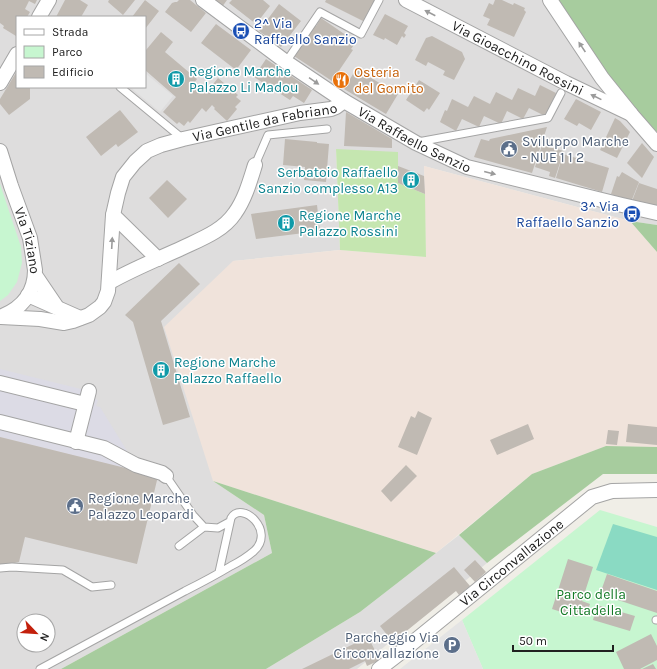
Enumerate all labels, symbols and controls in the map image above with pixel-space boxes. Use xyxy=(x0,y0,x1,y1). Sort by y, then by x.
one-way arrow xyxy=(424,9,436,16)
place label: 2^ Via Raffaello Sanzio xyxy=(254,15,357,48)
legend xyxy=(16,16,146,88)
street label: Via Gioacchino Rossini xyxy=(449,17,586,99)
bus stop icon: 2^ Via Raffaello Sanzio xyxy=(231,21,251,41)
text: Strada xyxy=(52,25,88,39)
one-way arrow xyxy=(578,42,586,52)
text: Parco xyxy=(52,45,82,59)
place label: Regione Marche Palazzo Li Madou xyxy=(189,63,298,96)
place label: Osteria del Gomito xyxy=(354,64,424,97)
text: Edificio xyxy=(52,65,93,79)
building icon: Regione Marche Palazzo Li Madou xyxy=(166,69,186,89)
restaurant icon: Osteria del Gomito xyxy=(331,70,351,90)
one-way arrow xyxy=(309,77,319,85)
one-way arrow xyxy=(590,94,601,100)
street label: Via Gentile da Fabriano xyxy=(191,99,340,146)
street label: Via Raffaello Sanzio xyxy=(355,103,474,177)
place label: Sviluppo Marche - NUE 1 1 2 xyxy=(522,133,629,166)
public building icon: Sviluppo Marche - NUE 1 1 2 xyxy=(499,139,519,159)
place label: Serbatoio Raffaello Sanzio complesso A13 xyxy=(258,164,398,197)
building icon: Serbatoio Raffaello Sanzio complesso A13 xyxy=(401,170,421,190)
one-way arrow xyxy=(484,170,496,176)
place label: 3^ Via Raffaello Sanzio xyxy=(516,198,619,231)
bus stop icon: 3^ Via Raffaello Sanzio xyxy=(622,204,642,224)
street label: Via Tiziano xyxy=(10,205,43,274)
place label: Regione Marche Palazzo Rossini xyxy=(299,207,401,240)
building icon: Regione Marche Palazzo Rossini xyxy=(276,213,296,233)
one-way arrow xyxy=(108,237,115,249)
place label: Regione Marche Palazzo Raffaello xyxy=(174,354,282,387)
building icon: Regione Marche Palazzo Raffaello xyxy=(151,360,171,380)
place label: Regione Marche Palazzo Leopardi xyxy=(88,490,194,523)
public building icon: Regione Marche Palazzo Leopardi xyxy=(65,496,85,516)
street label: Via Circonvallazione xyxy=(456,516,567,610)
park label: Parco della Cittadella xyxy=(556,586,626,619)
north arrow xyxy=(16,613,56,653)
scale bar xyxy=(513,627,613,653)
place label: Parcheggio Via Circonvallazione xyxy=(333,629,439,662)
text: N xyxy=(37,631,52,643)
text: 50 m xyxy=(519,634,547,648)
parking icon: Parcheggio Via Circonvallazione xyxy=(442,635,462,655)

